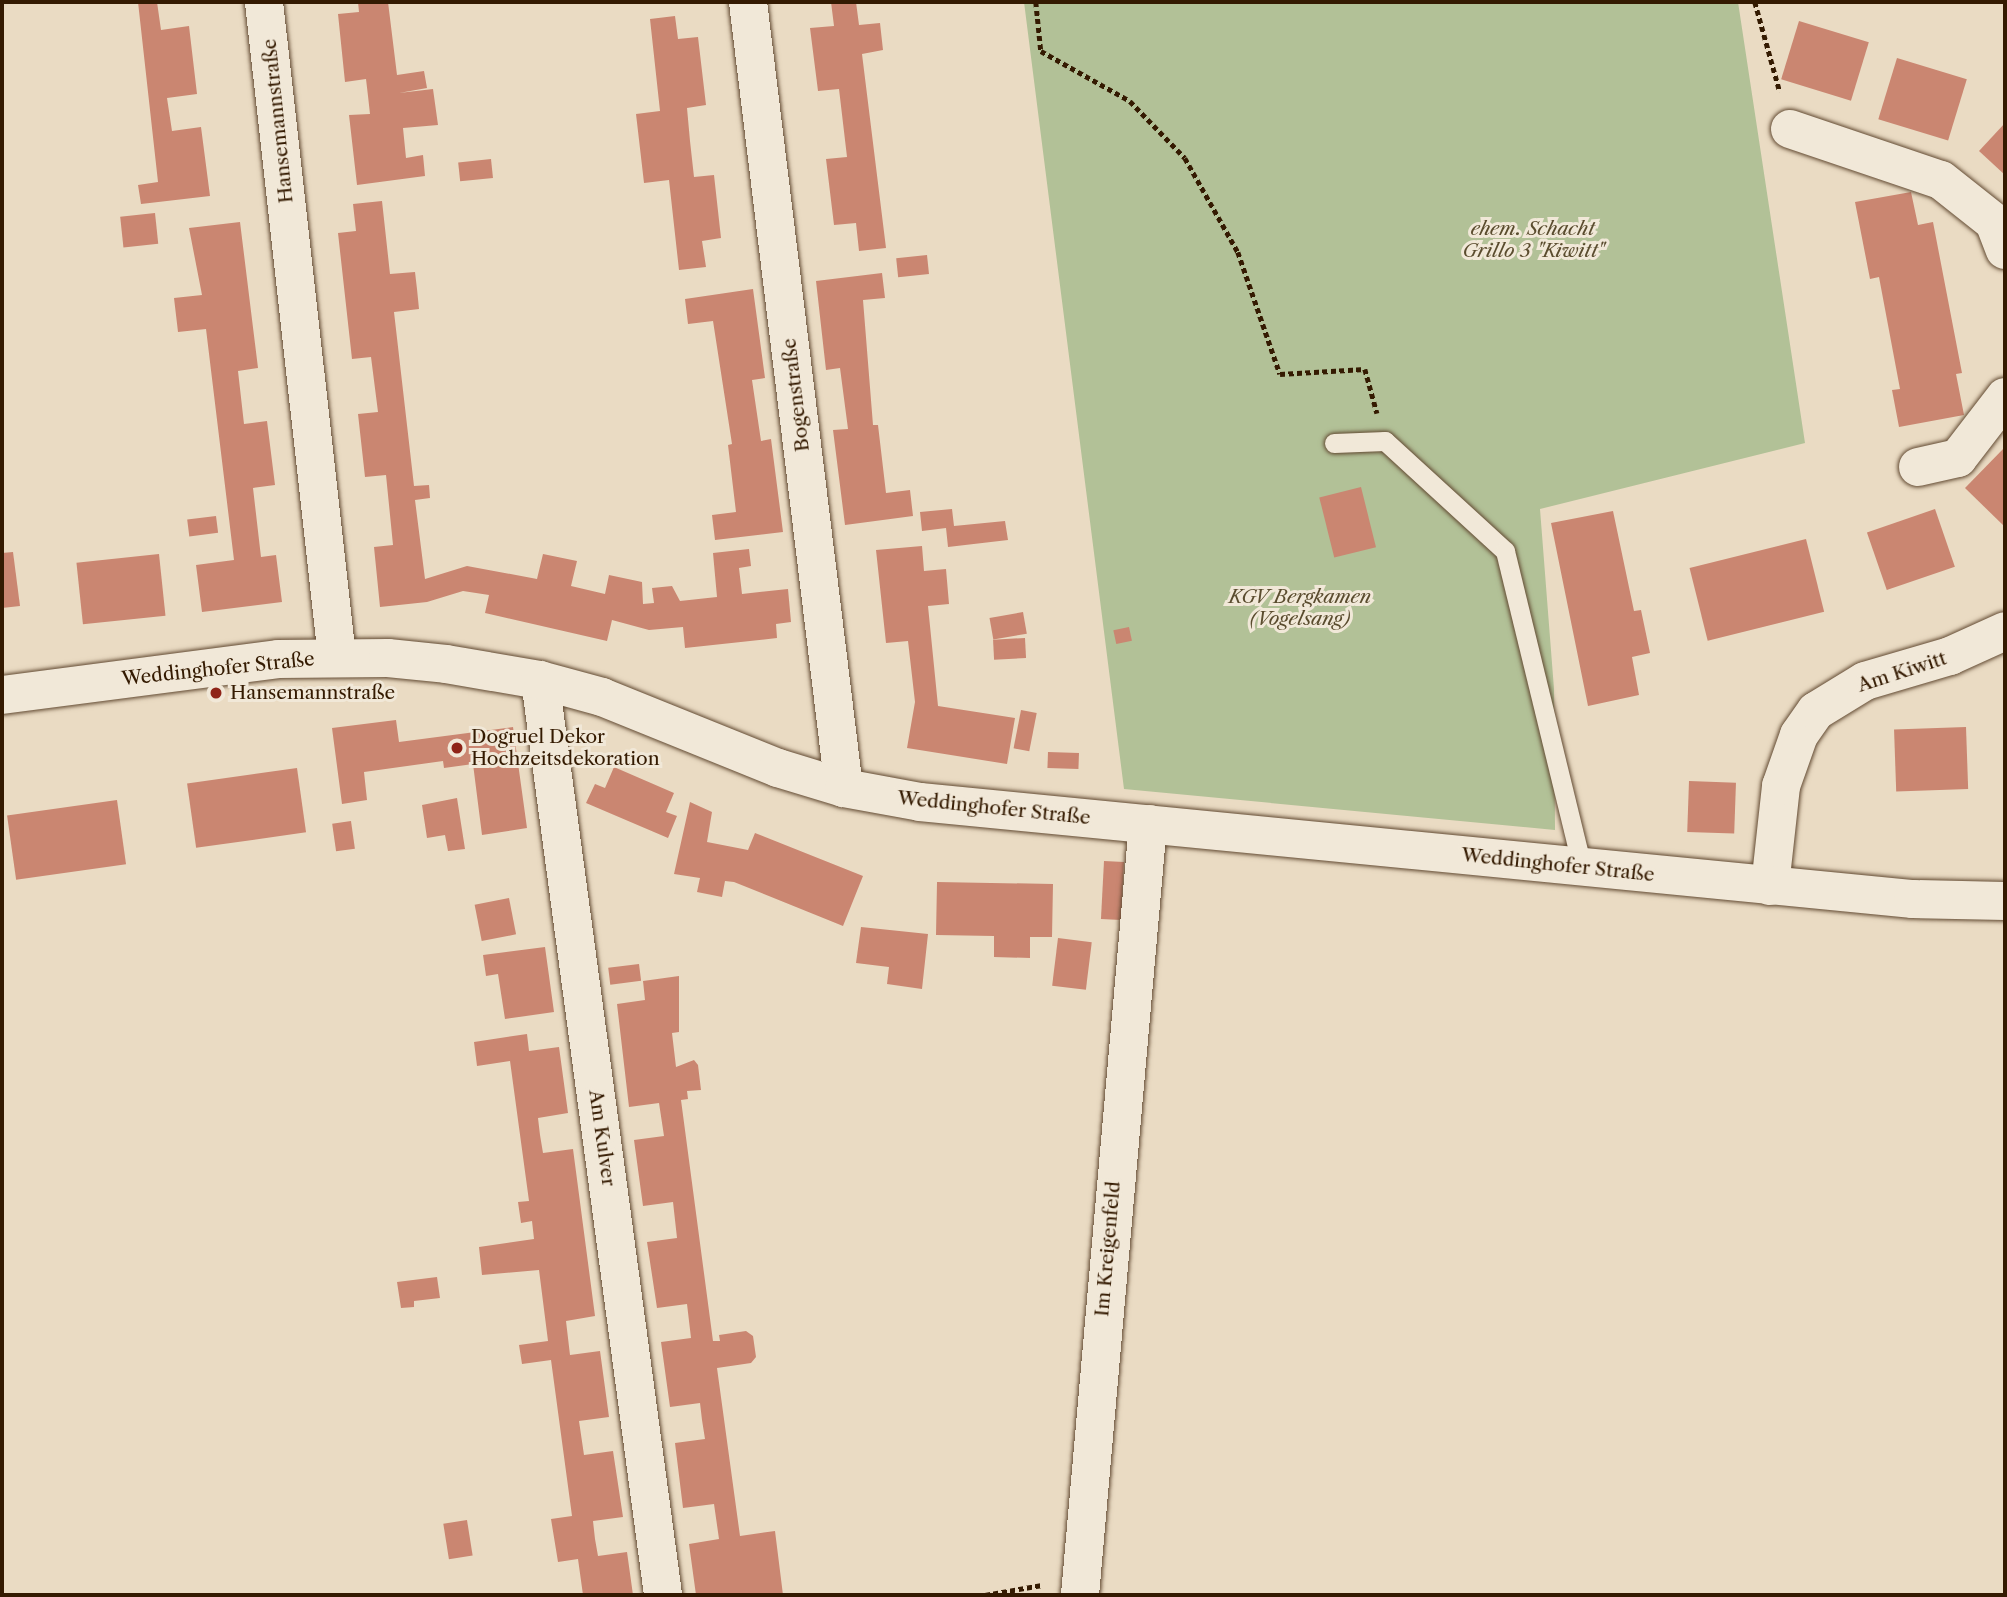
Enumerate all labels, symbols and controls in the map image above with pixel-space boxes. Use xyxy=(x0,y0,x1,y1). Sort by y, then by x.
street label: Hansemannstraße xyxy=(258,38,298,204)
park label: ehem. Schacht Grillo 3 "Kiwitt" xyxy=(1462,218,1604,262)
street label: Bogenstraße xyxy=(778,337,814,453)
park label: KGV Bergkamen (Vogelsang) xyxy=(1229,586,1371,630)
street label: Am Kiwitt xyxy=(1855,647,1949,697)
street label: Weddinghofer Straße xyxy=(120,648,316,690)
place label: Hansemannstraße xyxy=(230,682,395,704)
marker: Hansemannstraße xyxy=(208,685,224,701)
place label: Dogruel Dekor Hochzeitsdekoration xyxy=(471,726,660,770)
marker: Dogruel Dekor Hochzeitsdekoration xyxy=(449,740,465,756)
street label: Weddinghofer Straße xyxy=(896,787,1092,829)
street label: Weddinghofer Straße xyxy=(1460,844,1656,886)
street label: Am Kulver xyxy=(584,1088,620,1188)
street label: Im Kreigenfeld xyxy=(1091,1180,1125,1318)

